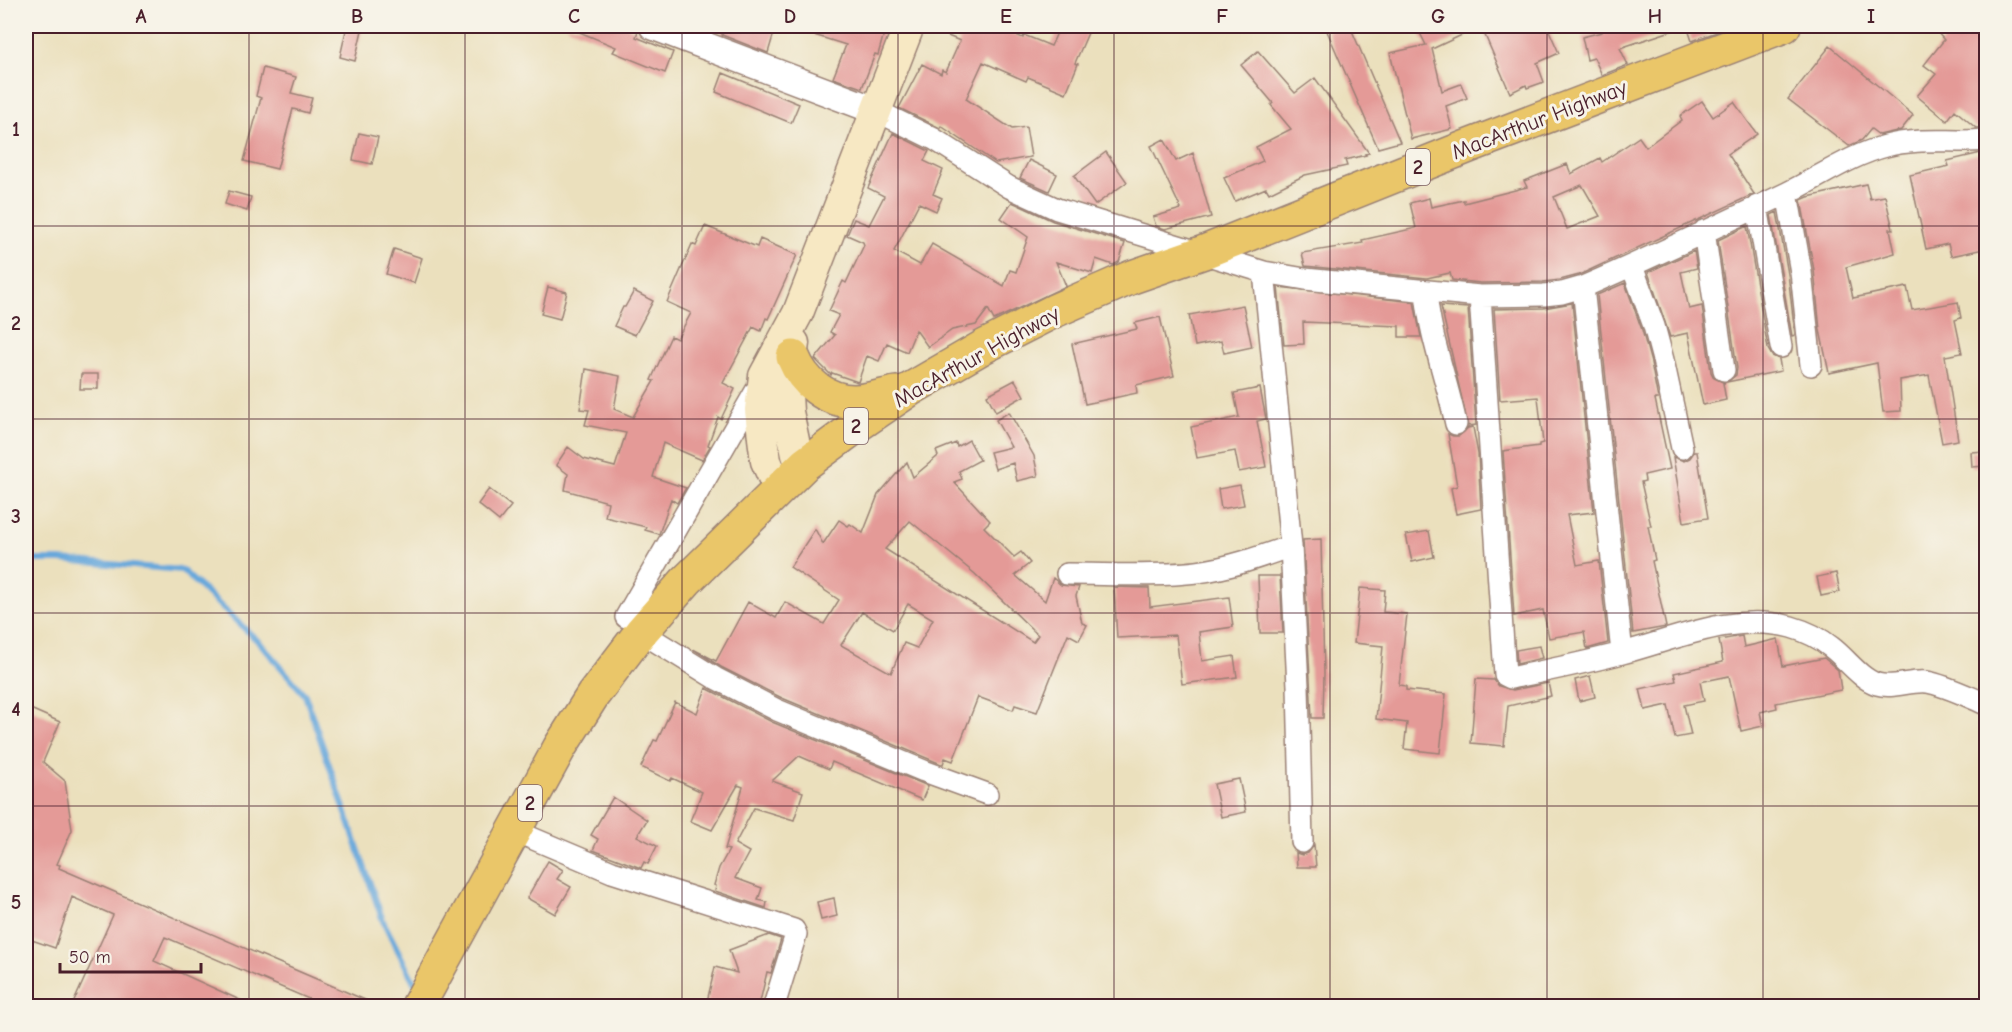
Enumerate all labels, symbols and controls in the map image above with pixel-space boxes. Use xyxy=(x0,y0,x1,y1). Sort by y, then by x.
text: A xyxy=(135,5,147,28)
text: B xyxy=(351,5,363,28)
text: C xyxy=(568,5,580,28)
text: D xyxy=(784,5,796,28)
text: E xyxy=(1000,5,1012,28)
text: F xyxy=(1216,5,1228,28)
text: G xyxy=(1431,5,1445,28)
text: H xyxy=(1648,5,1662,28)
text: I xyxy=(1867,5,1875,28)
street label: MacArthur Highway xyxy=(1448,74,1631,165)
text: 1 xyxy=(12,118,20,141)
road number: 2 xyxy=(1406,149,1430,185)
street label: MacArthur Highway xyxy=(889,300,1064,413)
text: 2 xyxy=(11,312,21,335)
road number: 2 xyxy=(844,408,868,444)
text: 3 xyxy=(11,505,21,528)
text: 4 xyxy=(11,698,21,721)
road number: 2 xyxy=(518,785,542,821)
text: 5 xyxy=(11,891,21,914)
scale bar xyxy=(60,936,201,974)
text: 50 m xyxy=(69,947,111,968)

